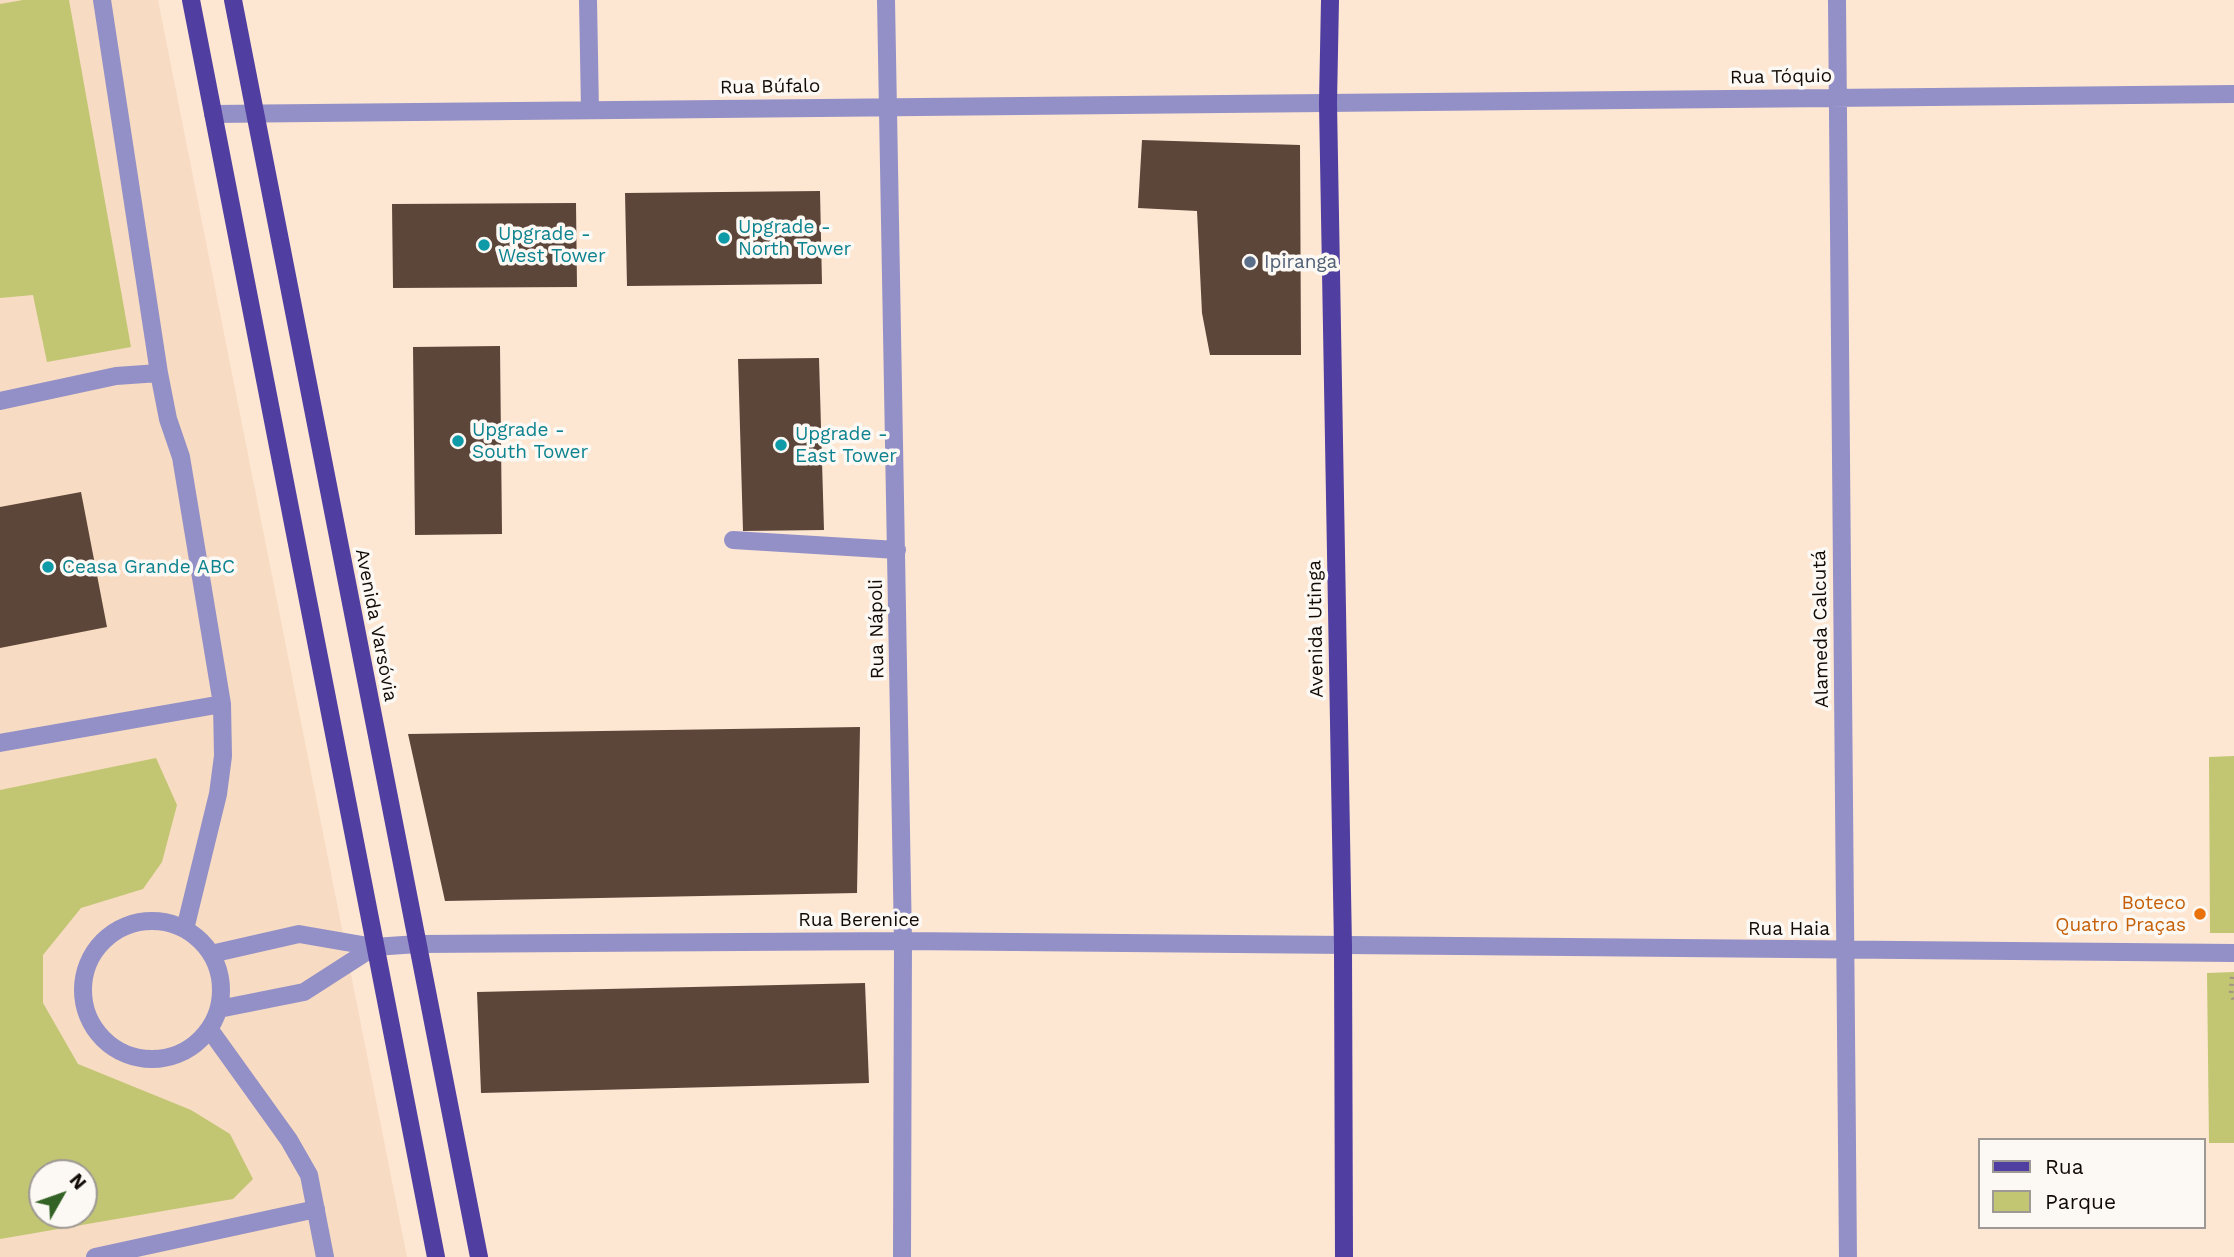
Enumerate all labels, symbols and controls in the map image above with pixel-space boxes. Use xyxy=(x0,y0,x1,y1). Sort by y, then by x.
street label: Rua Tóquio xyxy=(1730,65,1832,89)
street label: Rua Búfalo xyxy=(720,75,820,99)
place label: Upgrade - North Tower xyxy=(738,216,851,260)
place label: Upgrade - West Tower xyxy=(498,223,606,267)
marker: Upgrade - North Tower xyxy=(716,230,732,246)
marker: Upgrade - West Tower xyxy=(476,237,492,253)
place label: Ipiranga xyxy=(1264,251,1337,273)
marker: Ipiranga xyxy=(1242,254,1258,270)
place label: Upgrade - South Tower xyxy=(472,419,588,463)
place label: Upgrade - East Tower xyxy=(795,423,897,467)
marker: Upgrade - South Tower xyxy=(450,433,466,449)
marker: Upgrade - East Tower xyxy=(773,437,789,453)
street label: Avenida Varsóvia xyxy=(350,547,402,703)
street label: Alameda Calcutá xyxy=(1808,550,1834,708)
place label: Ceasa Grande ABC xyxy=(62,556,235,578)
marker: Ceasa Grande ABC xyxy=(40,559,56,575)
street label: Avenida Utinga xyxy=(1303,560,1329,698)
street label: Rua Nápoli xyxy=(865,579,889,679)
place label: Boteco Quatro Praças xyxy=(2055,892,2186,936)
marker: Boteco Quatro Praças xyxy=(2192,906,2208,922)
street label: Rua Berenice xyxy=(798,909,920,931)
street label: Rua Haia xyxy=(1748,918,1830,940)
legend xyxy=(1979,1138,2206,1229)
text: Rua xyxy=(2045,1154,2084,1179)
north arrow xyxy=(28,1159,98,1229)
text: N xyxy=(65,1169,91,1194)
text: Parque xyxy=(2045,1189,2116,1214)

